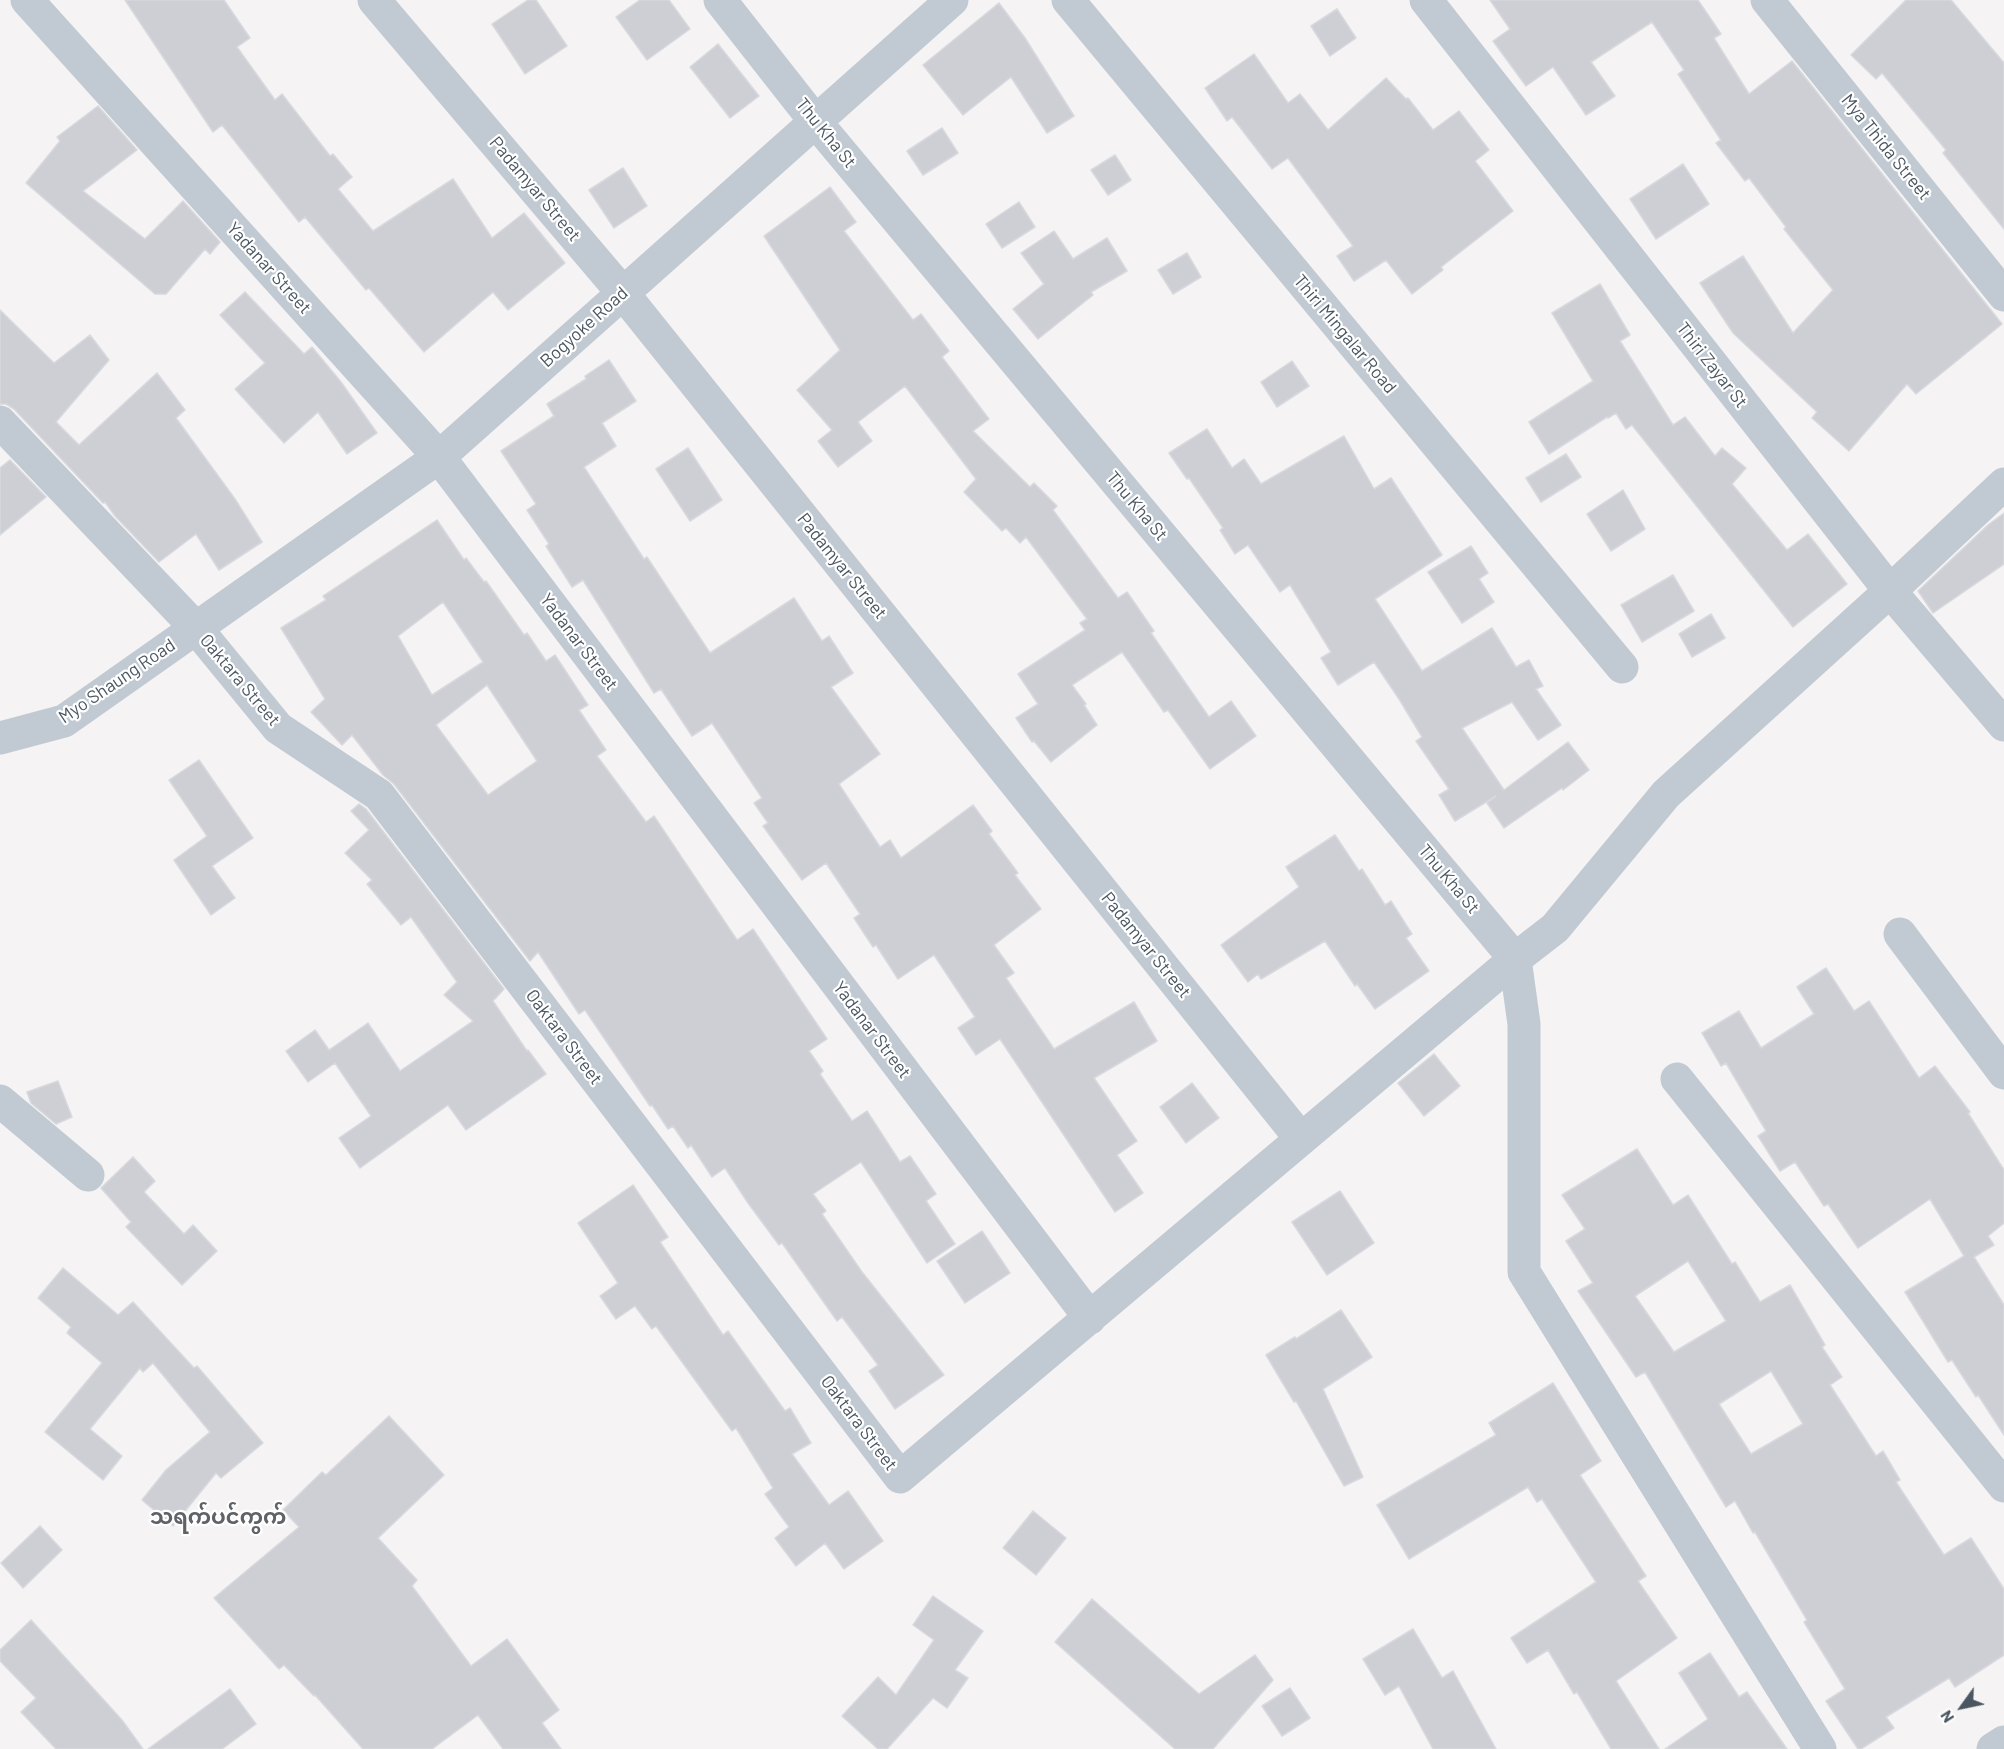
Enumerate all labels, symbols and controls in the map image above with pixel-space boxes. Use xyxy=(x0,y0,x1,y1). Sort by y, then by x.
street label: Mya Thida Street xyxy=(1837,90,1935,204)
street label: Thu Kha St xyxy=(791,94,861,172)
street label: Padamyar Street xyxy=(485,132,585,246)
street label: Yadanar Street xyxy=(222,218,316,318)
street label: Thiri Mingalar Road xyxy=(1289,270,1401,398)
street label: Bogyoke Road xyxy=(536,282,632,372)
street label: Thiri Zayar St xyxy=(1672,318,1752,412)
street label: Thu Kha St xyxy=(1102,467,1172,545)
street label: Padamyar Street xyxy=(793,509,891,623)
street label: Yadanar Street xyxy=(536,589,622,695)
street label: Oaktara Street xyxy=(195,630,285,730)
street label: Myo Shaung Road xyxy=(55,634,179,728)
street label: Thu Kha St xyxy=(1414,840,1484,918)
street label: Padamyar Street xyxy=(1097,888,1195,1002)
street label: Yadanar Street xyxy=(829,977,915,1083)
street label: Oaktara Street xyxy=(521,985,607,1089)
street label: Oaktara Street xyxy=(816,1371,902,1475)
district label: သရက်ပင်ကွက် xyxy=(150,1504,286,1530)
north arrow xyxy=(1932,1677,1992,1737)
text: N xyxy=(1936,1707,1957,1727)

